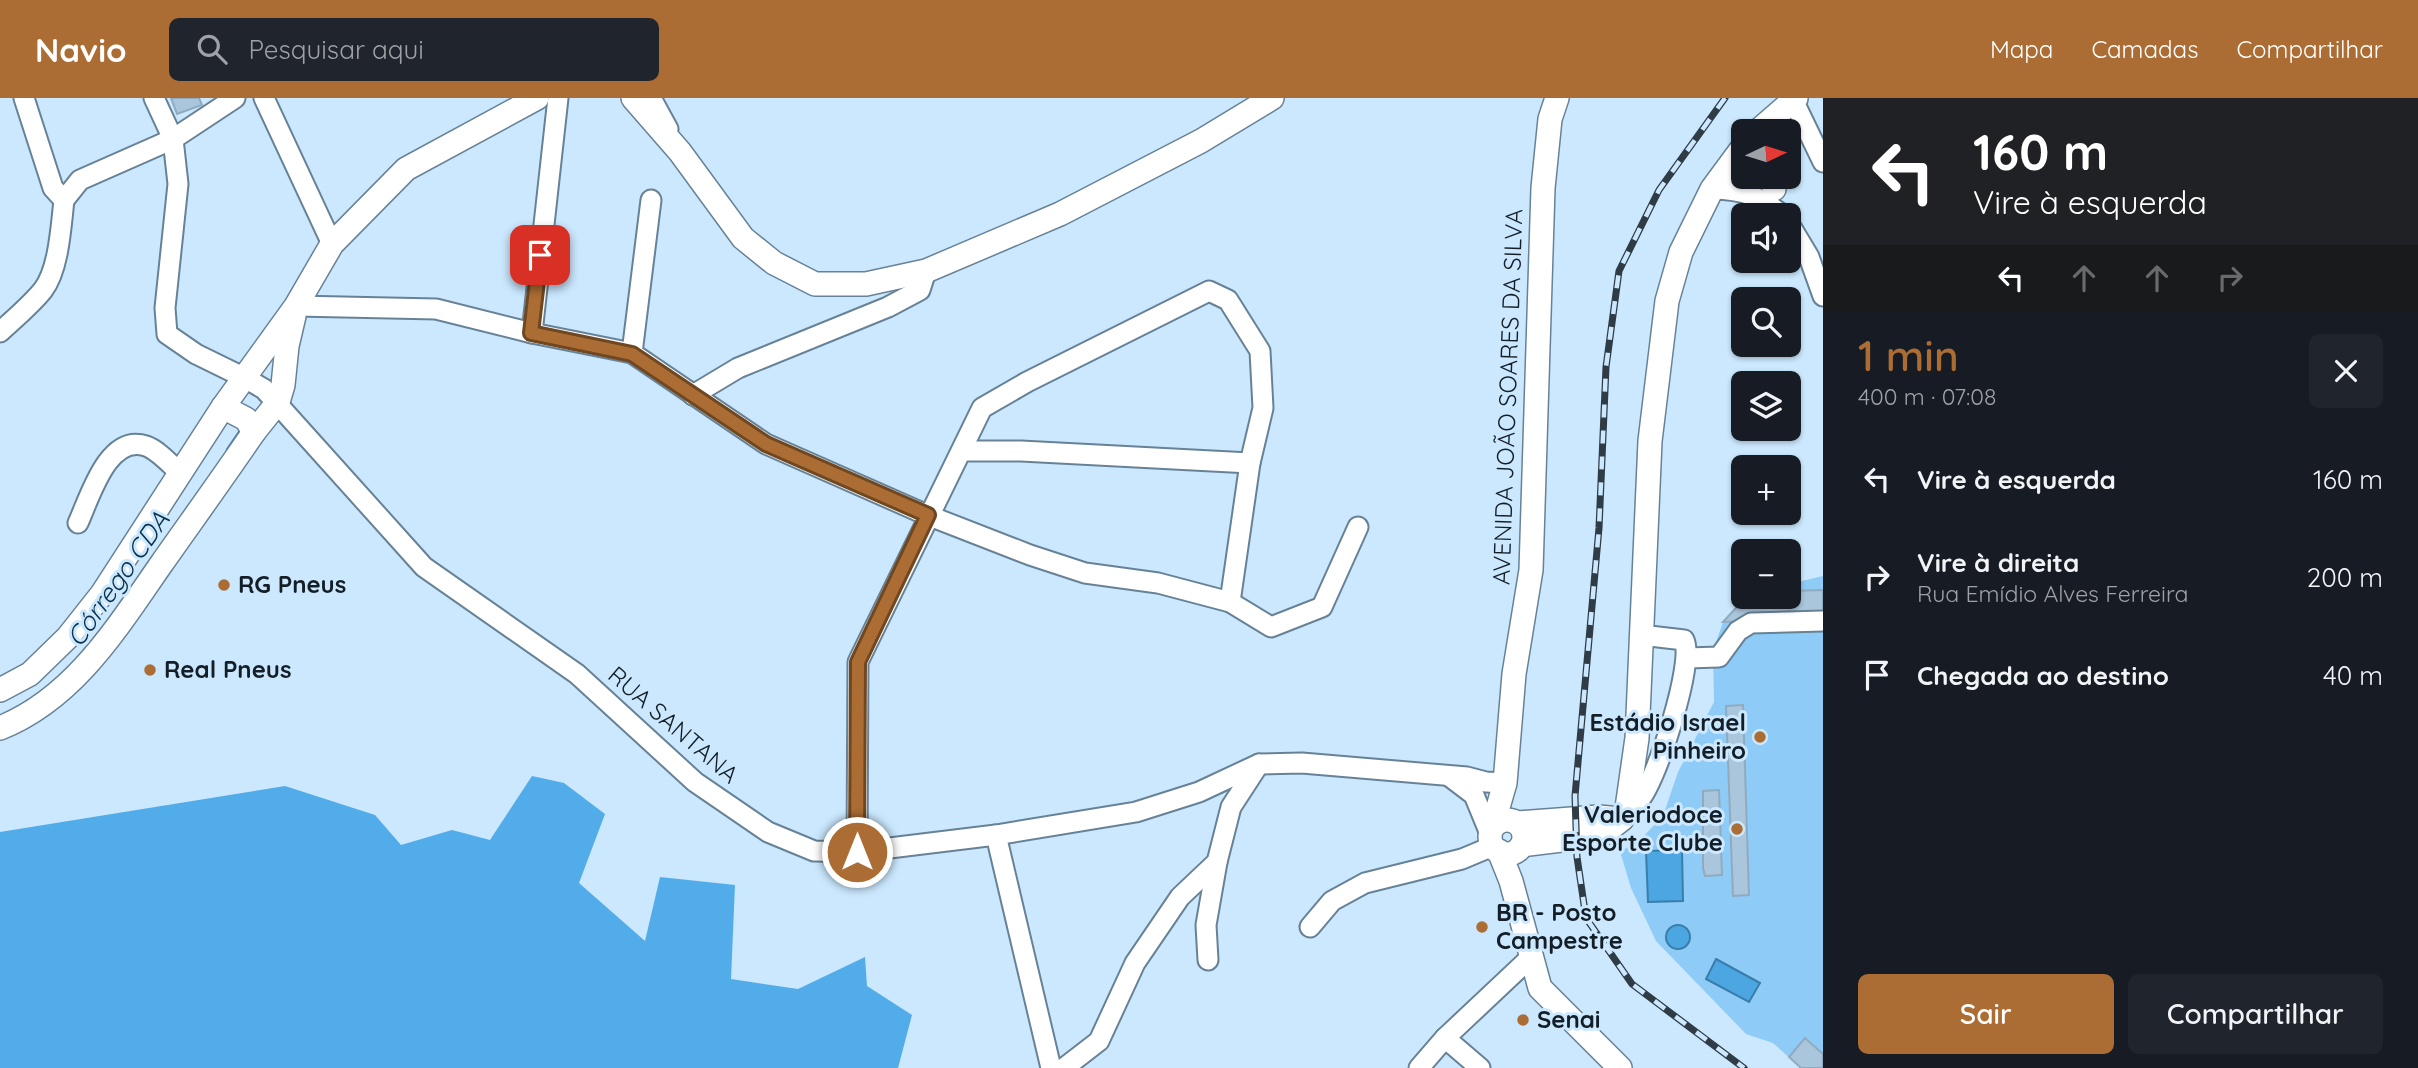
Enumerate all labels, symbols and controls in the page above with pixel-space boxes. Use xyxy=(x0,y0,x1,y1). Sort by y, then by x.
search box xyxy=(169,18,659,81)
text: Navio xyxy=(35,29,127,70)
icon: search xyxy=(193,30,231,68)
text: Pesquisar aqui xyxy=(249,33,424,66)
text: Mapa xyxy=(1990,34,2053,64)
text: Camadas xyxy=(2091,34,2198,64)
text: Compartilhar xyxy=(2236,34,2383,64)
north arrow xyxy=(1731,119,1801,189)
map controls xyxy=(1731,119,1801,609)
text: 160 m xyxy=(1973,121,2108,182)
icon: left xyxy=(1858,126,1949,217)
text: Vire à esquerda xyxy=(1973,182,2207,222)
button: sound xyxy=(1731,203,1801,273)
street label: AVENIDA JOÃO SOARES DA SILVA xyxy=(1485,208,1529,585)
pin xyxy=(510,225,570,285)
icon: arrive xyxy=(521,236,559,274)
icon: left xyxy=(1992,259,2030,297)
icon: ahead xyxy=(2065,259,2103,297)
icon: ahead xyxy=(2138,259,2176,297)
icon: right xyxy=(2211,259,2249,297)
button: search xyxy=(1731,287,1801,357)
text: 1 min xyxy=(1858,329,1959,382)
button: close xyxy=(2309,334,2383,408)
button: layers xyxy=(1731,371,1801,441)
text: 400 m · 07:08 xyxy=(1858,382,1996,411)
button: + xyxy=(1731,455,1801,525)
icon: left xyxy=(1858,460,1896,498)
text: Vire à esquerda xyxy=(1917,463,2116,496)
text: 160 m xyxy=(2313,463,2383,496)
water label: Córrego CDA xyxy=(59,505,176,653)
button: − xyxy=(1731,539,1801,609)
text: Vire à direita xyxy=(1917,546,2079,579)
icon: right xyxy=(1858,558,1896,596)
text: 200 m xyxy=(2307,561,2383,594)
place label: RG Pneus xyxy=(238,569,346,599)
marker: RG Pneus xyxy=(216,577,232,593)
text: Rua Emídio Alves Ferreira xyxy=(1917,579,2189,608)
place label: Real Pneus xyxy=(164,654,292,684)
icon: arrive xyxy=(1858,656,1896,694)
street label: RUA SANTANA xyxy=(602,659,745,789)
text: Chegada ao destino xyxy=(1917,659,2169,692)
text: 40 m xyxy=(2323,659,2383,692)
marker: Real Pneus xyxy=(142,662,158,678)
place label: Estádio Israel Pinheiro xyxy=(1589,707,1746,765)
marker: Estádio Israel Pinheiro xyxy=(1752,729,1768,745)
place label: Valeriodoce Esporte Clube xyxy=(1562,799,1723,857)
position arrow xyxy=(820,815,894,889)
marker: Valeriodoce Esporte Clube xyxy=(1729,821,1745,837)
place label: BR - Posto Campestre xyxy=(1496,897,1623,955)
marker: BR - Posto Campestre xyxy=(1474,919,1490,935)
button: Sair xyxy=(1858,974,2114,1054)
button: Compartilhar xyxy=(2128,974,2383,1054)
place label: Senai xyxy=(1537,1004,1601,1034)
marker: Senai xyxy=(1515,1012,1531,1028)

